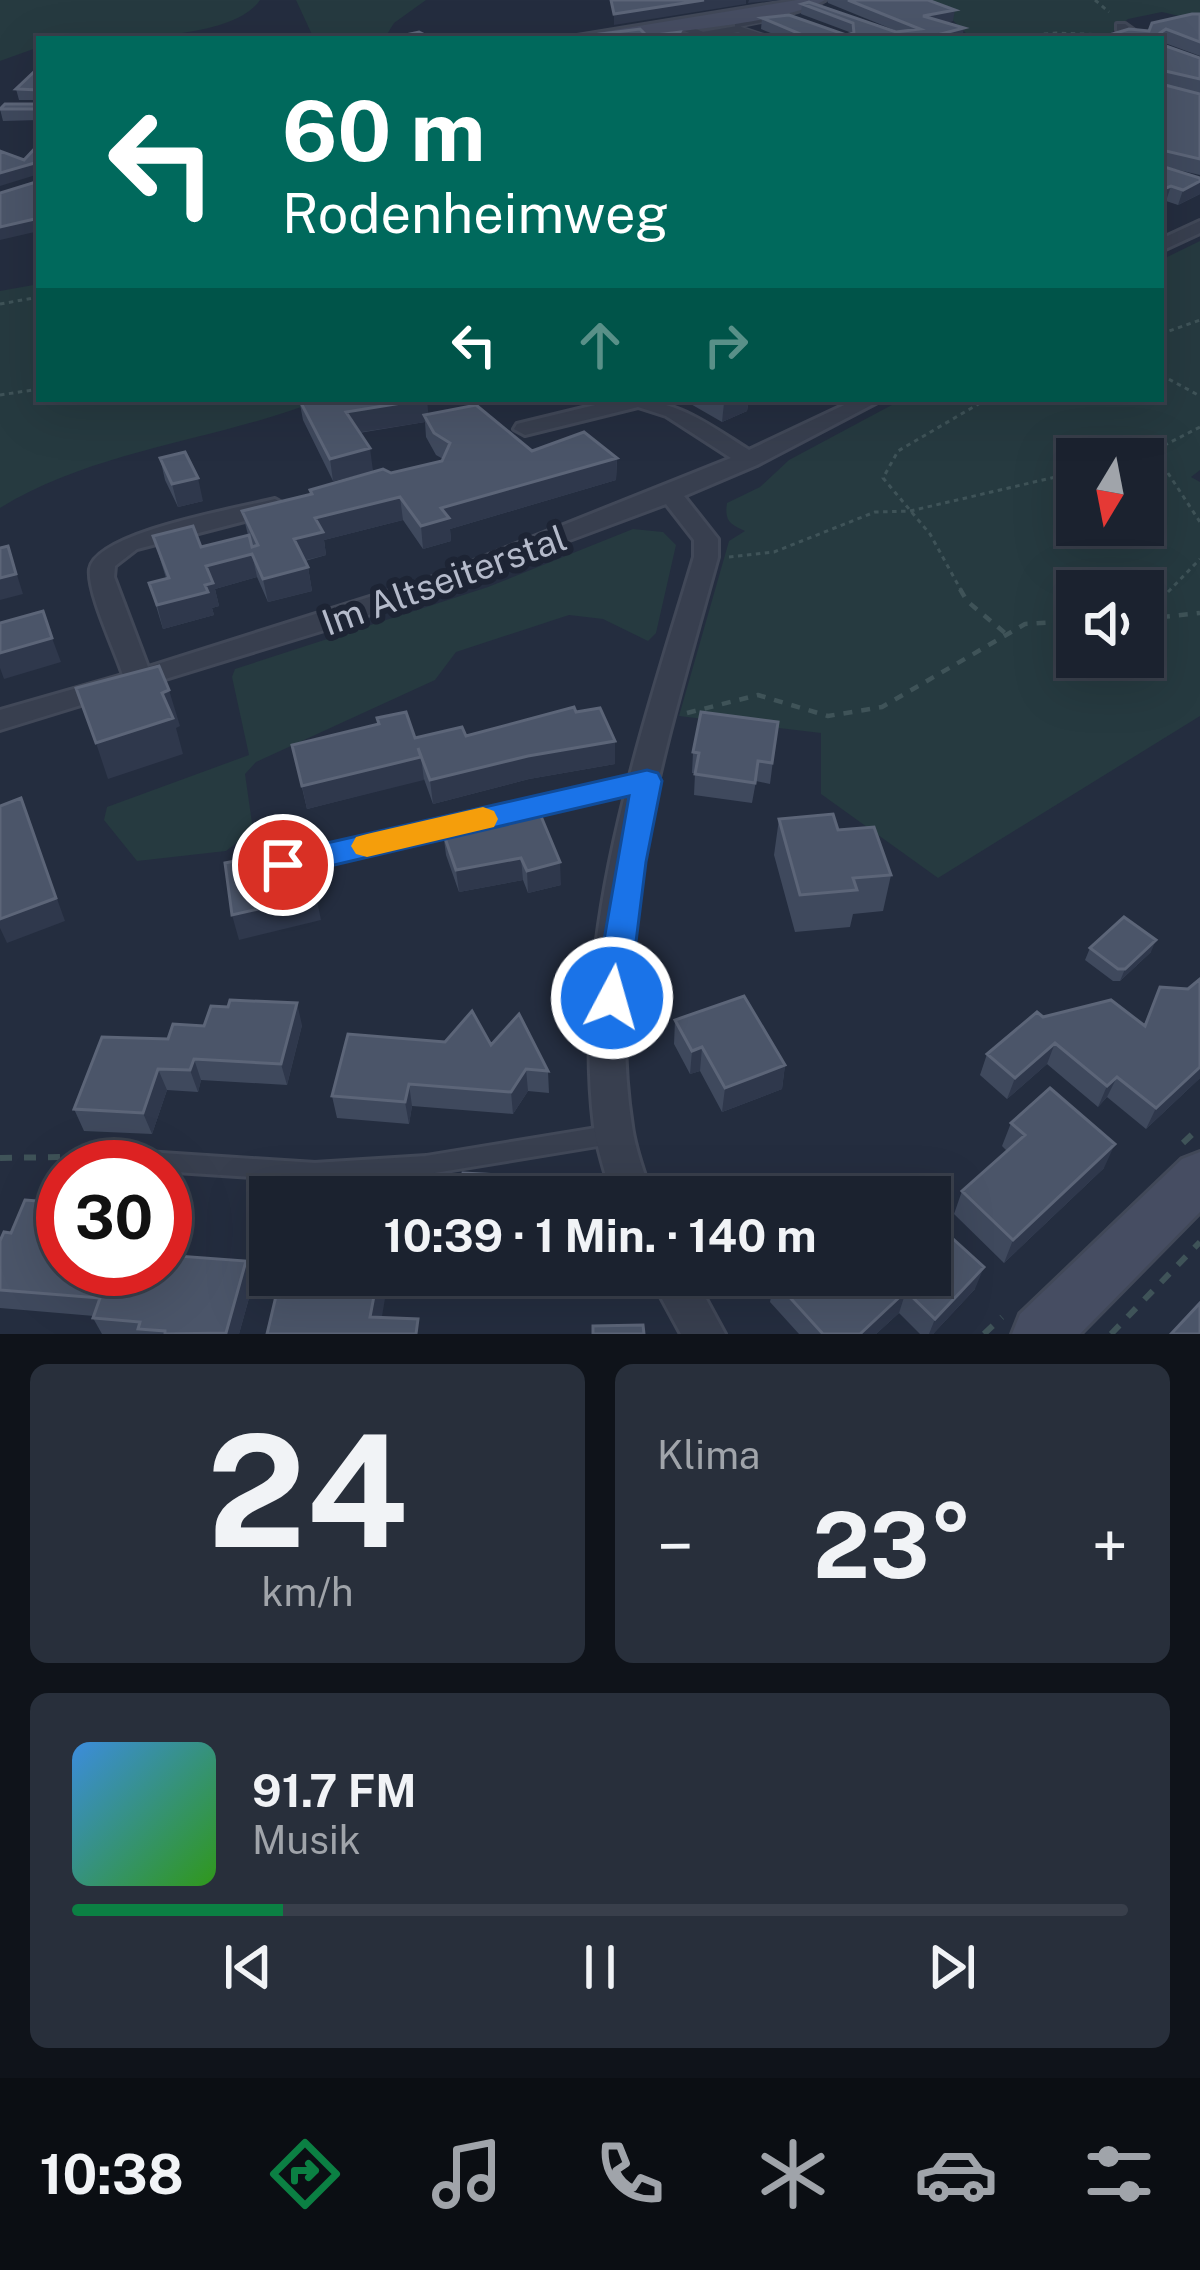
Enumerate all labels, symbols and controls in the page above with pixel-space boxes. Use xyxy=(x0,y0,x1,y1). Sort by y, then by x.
text: 60 m xyxy=(282,81,486,180)
icon: left xyxy=(84,84,240,240)
text: Rodenheimweg xyxy=(282,182,669,245)
icon: left xyxy=(441,312,507,378)
icon: ahead xyxy=(567,312,633,378)
icon: right xyxy=(693,312,759,378)
north arrow xyxy=(1056,438,1164,546)
map controls xyxy=(1056,438,1164,678)
street label: Im Altseiterstal xyxy=(316,516,572,644)
button: sound xyxy=(1056,570,1164,678)
pin xyxy=(232,814,334,916)
icon: arrive xyxy=(250,832,316,898)
position arrow xyxy=(549,935,675,1061)
speed limit sign: 30 xyxy=(36,1140,192,1296)
text: 10:39 · 1 Min. · 140 m xyxy=(383,1209,817,1262)
text: 24 xyxy=(207,1399,408,1582)
text: Klima xyxy=(657,1432,760,1478)
text: 23° xyxy=(813,1492,972,1598)
text: − xyxy=(657,1507,694,1585)
text: + xyxy=(1091,1507,1128,1585)
text: km/h xyxy=(262,1569,353,1615)
text: 91.7 FM xyxy=(252,1764,417,1817)
text: Musik xyxy=(252,1817,361,1863)
icon: previous xyxy=(215,1934,281,2000)
icon: pause xyxy=(567,1934,633,2000)
icon: next xyxy=(919,1934,985,2000)
icon: directions xyxy=(263,2132,347,2216)
icon: music xyxy=(425,2132,509,2216)
icon: phone xyxy=(588,2132,672,2216)
icon: climate xyxy=(751,2132,835,2216)
icon: car xyxy=(914,2132,998,2216)
icon: filters xyxy=(1077,2132,1161,2216)
text: 10:38 xyxy=(39,2143,184,2206)

